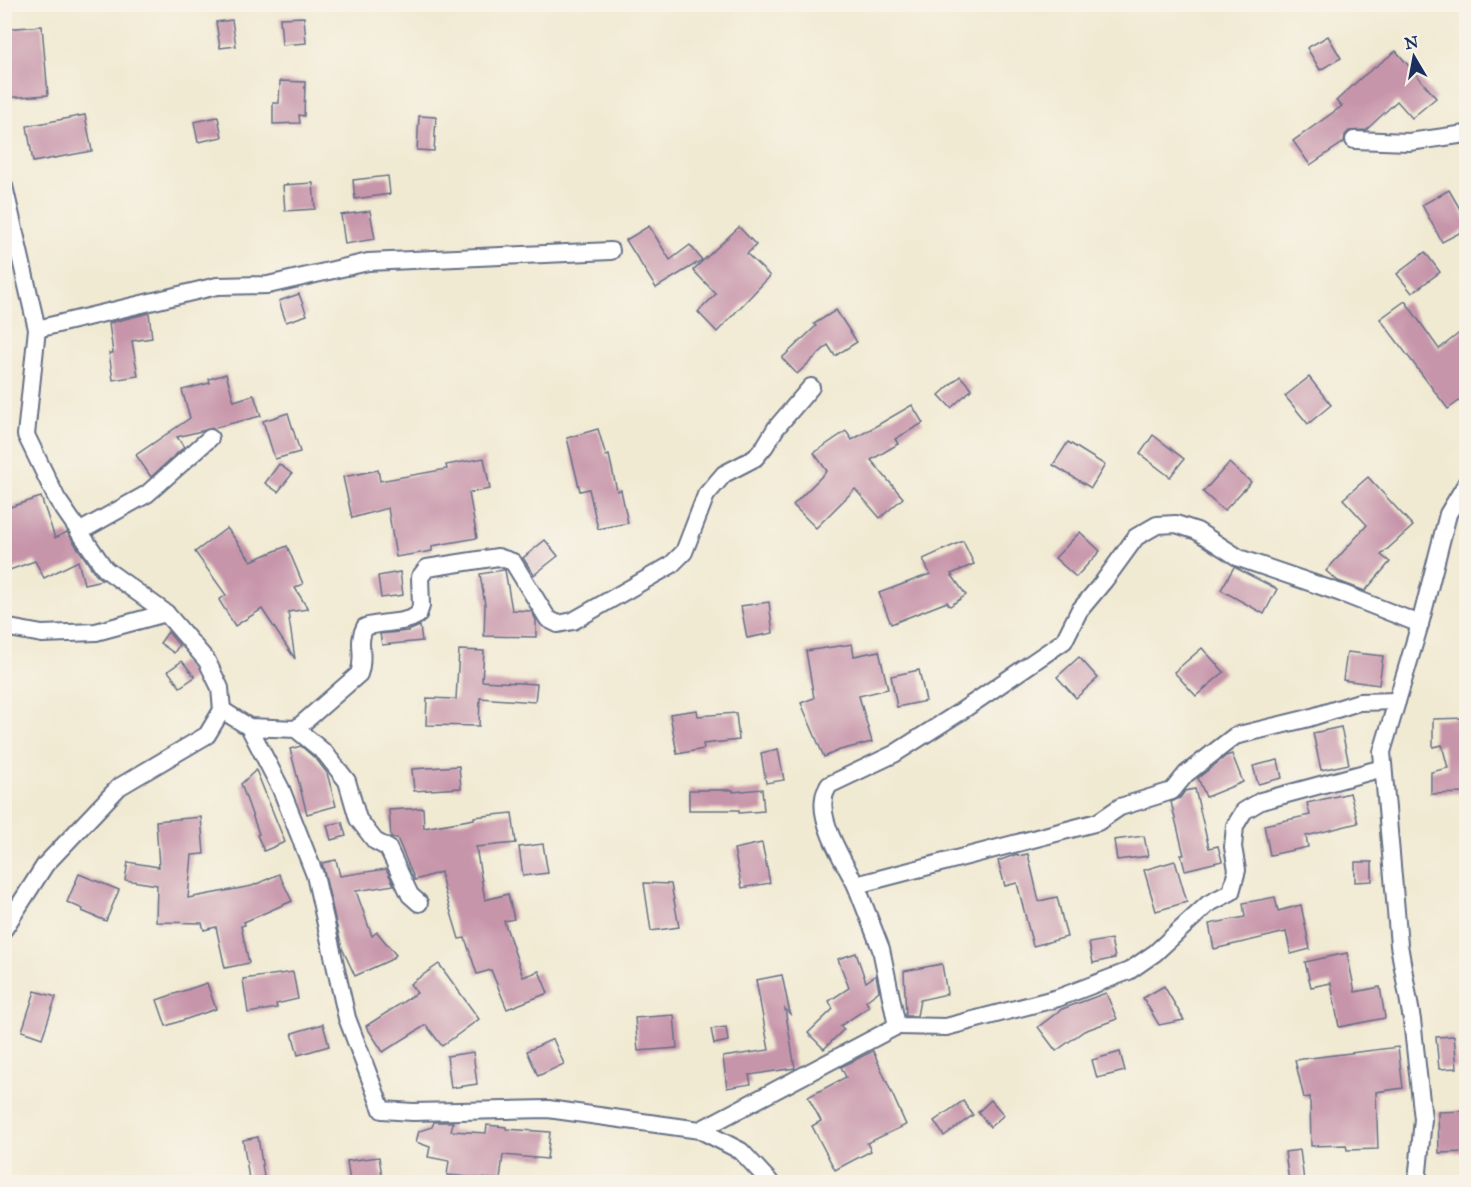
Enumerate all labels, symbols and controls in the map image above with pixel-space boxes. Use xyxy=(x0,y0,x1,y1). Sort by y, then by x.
north arrow xyxy=(1384,27,1444,87)
text: N xyxy=(1403,32,1420,53)

